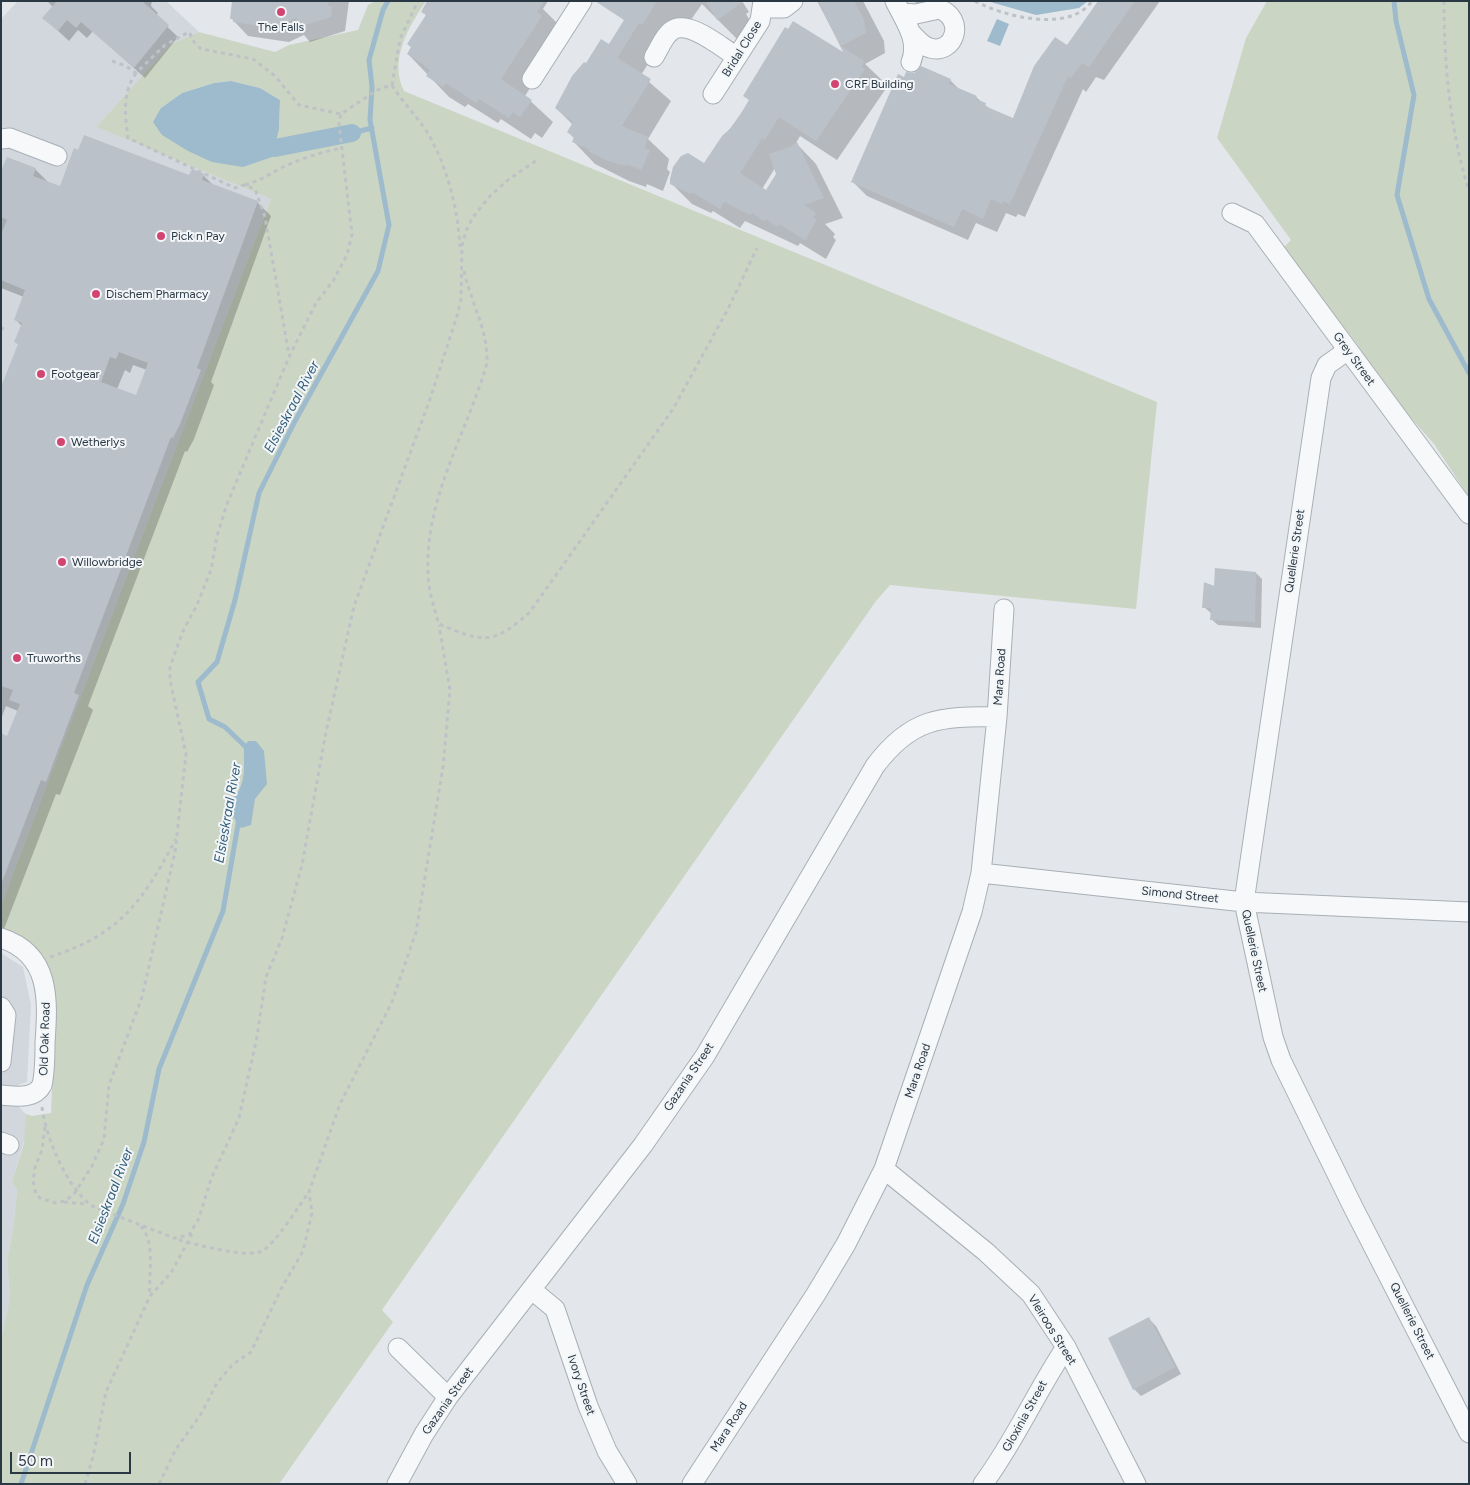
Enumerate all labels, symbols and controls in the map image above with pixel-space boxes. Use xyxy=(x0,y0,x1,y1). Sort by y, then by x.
marker: The Falls xyxy=(275,6,287,18)
street label: Bridal Close xyxy=(719,18,765,80)
place label: The Falls xyxy=(258,20,304,34)
place label: CRF Building xyxy=(845,77,914,91)
marker: CRF Building xyxy=(829,78,841,90)
place label: Pick n Pay xyxy=(171,229,225,243)
marker: Pick n Pay xyxy=(155,230,167,242)
place label: Dischem Pharmacy xyxy=(106,287,208,301)
marker: Dischem Pharmacy xyxy=(90,288,102,300)
street label: Grey Street xyxy=(1330,330,1378,388)
water label: Elsieskraal River xyxy=(261,358,323,456)
place label: Footgear xyxy=(51,367,100,381)
marker: Footgear xyxy=(35,368,47,380)
place label: Wetherlys xyxy=(71,435,125,449)
marker: Wetherlys xyxy=(55,436,67,448)
street label: Quellerie Street xyxy=(1282,508,1308,594)
place label: Willowbridge xyxy=(72,555,142,569)
marker: Willowbridge xyxy=(56,556,68,568)
street label: Mara Road xyxy=(991,648,1009,706)
place label: Truworths xyxy=(27,651,81,665)
marker: Truworths xyxy=(11,652,23,664)
water label: Elsieskraal River xyxy=(211,762,245,864)
street label: Simond Street xyxy=(1141,884,1219,906)
street label: Quellerie Street xyxy=(1238,908,1270,994)
street label: Old Oak Road xyxy=(37,1002,53,1076)
street label: Gazania Street xyxy=(661,1040,717,1114)
street label: Mara Road xyxy=(902,1042,934,1100)
water label: Elsieskraal River xyxy=(85,1146,137,1246)
street label: Quellerie Street xyxy=(1386,1280,1438,1362)
street label: Vleiroos Street xyxy=(1025,1292,1079,1368)
street label: Ivory Street xyxy=(564,1353,598,1417)
street label: Gazania Street xyxy=(419,1364,477,1438)
street label: Gloxinia Street xyxy=(999,1378,1051,1454)
street label: Mara Road xyxy=(707,1399,751,1455)
scale bar xyxy=(12,1442,134,1474)
text: 50 m xyxy=(18,1452,53,1470)

